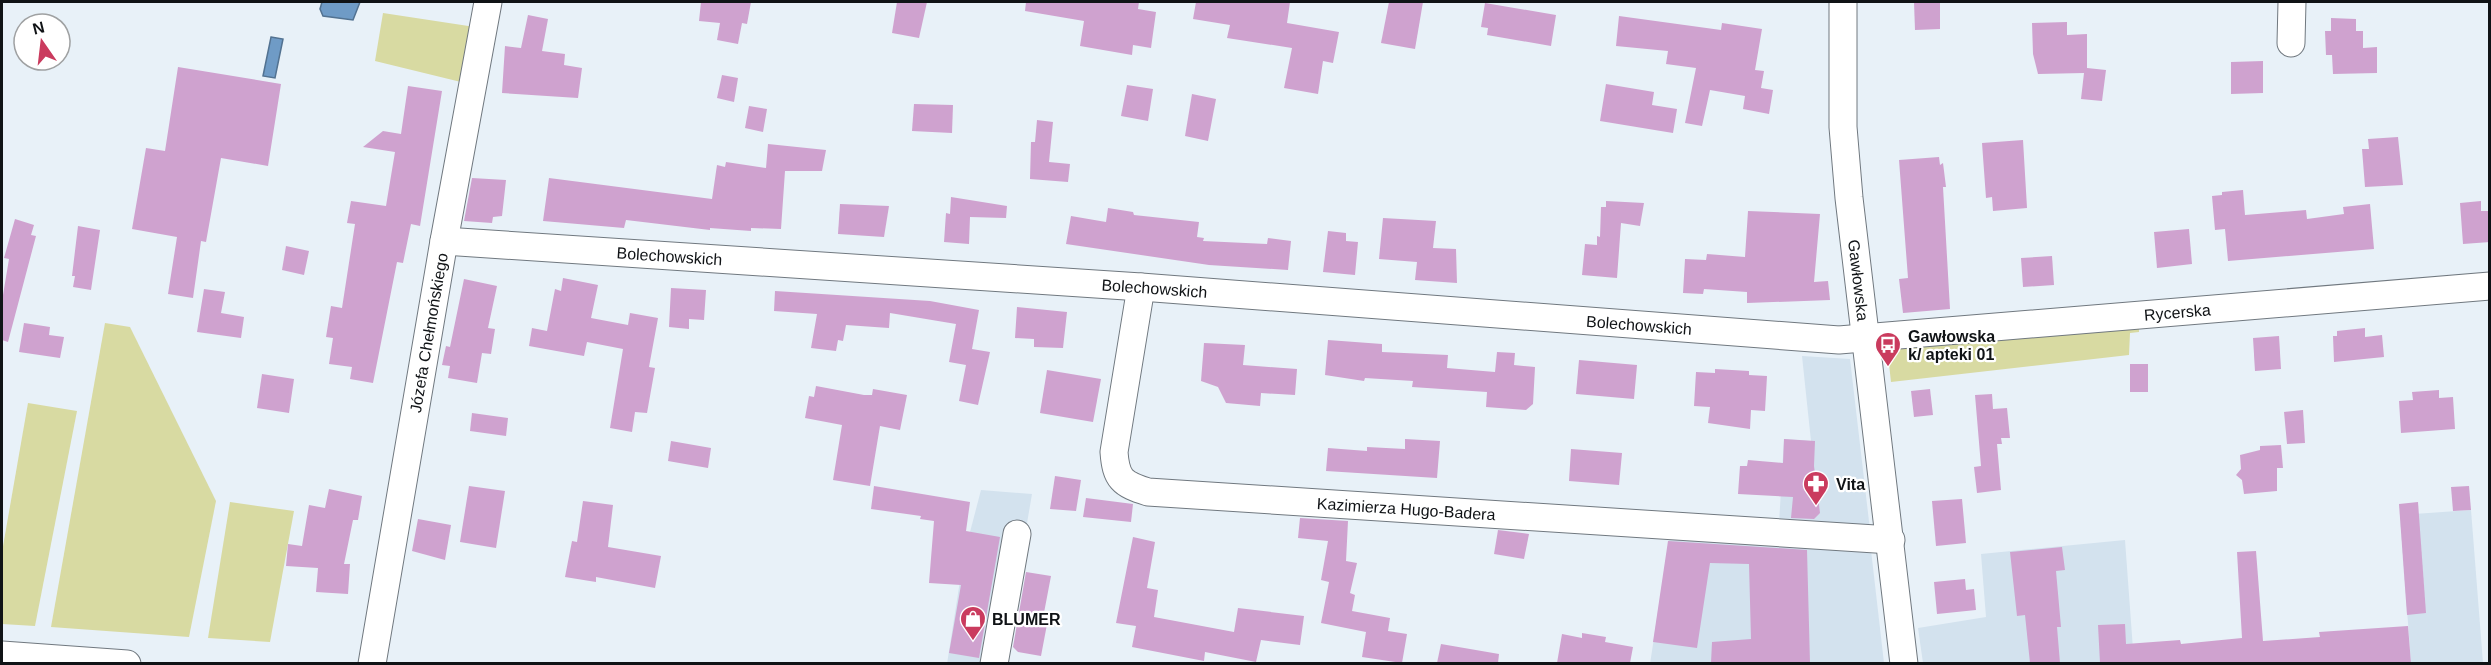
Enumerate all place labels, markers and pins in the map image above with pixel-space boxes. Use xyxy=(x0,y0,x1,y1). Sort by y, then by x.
place label: Gawłowska k/ apteki 01 xyxy=(1908,328,1995,363)
bus stop icon: Gawłowska k/ apteki 01 xyxy=(1873,330,1903,368)
pharmacy icon: Vita xyxy=(1801,469,1831,507)
place label: Vita xyxy=(1836,476,1865,493)
shop icon: BLUMER xyxy=(958,604,988,642)
place label: BLUMER xyxy=(992,611,1061,628)

